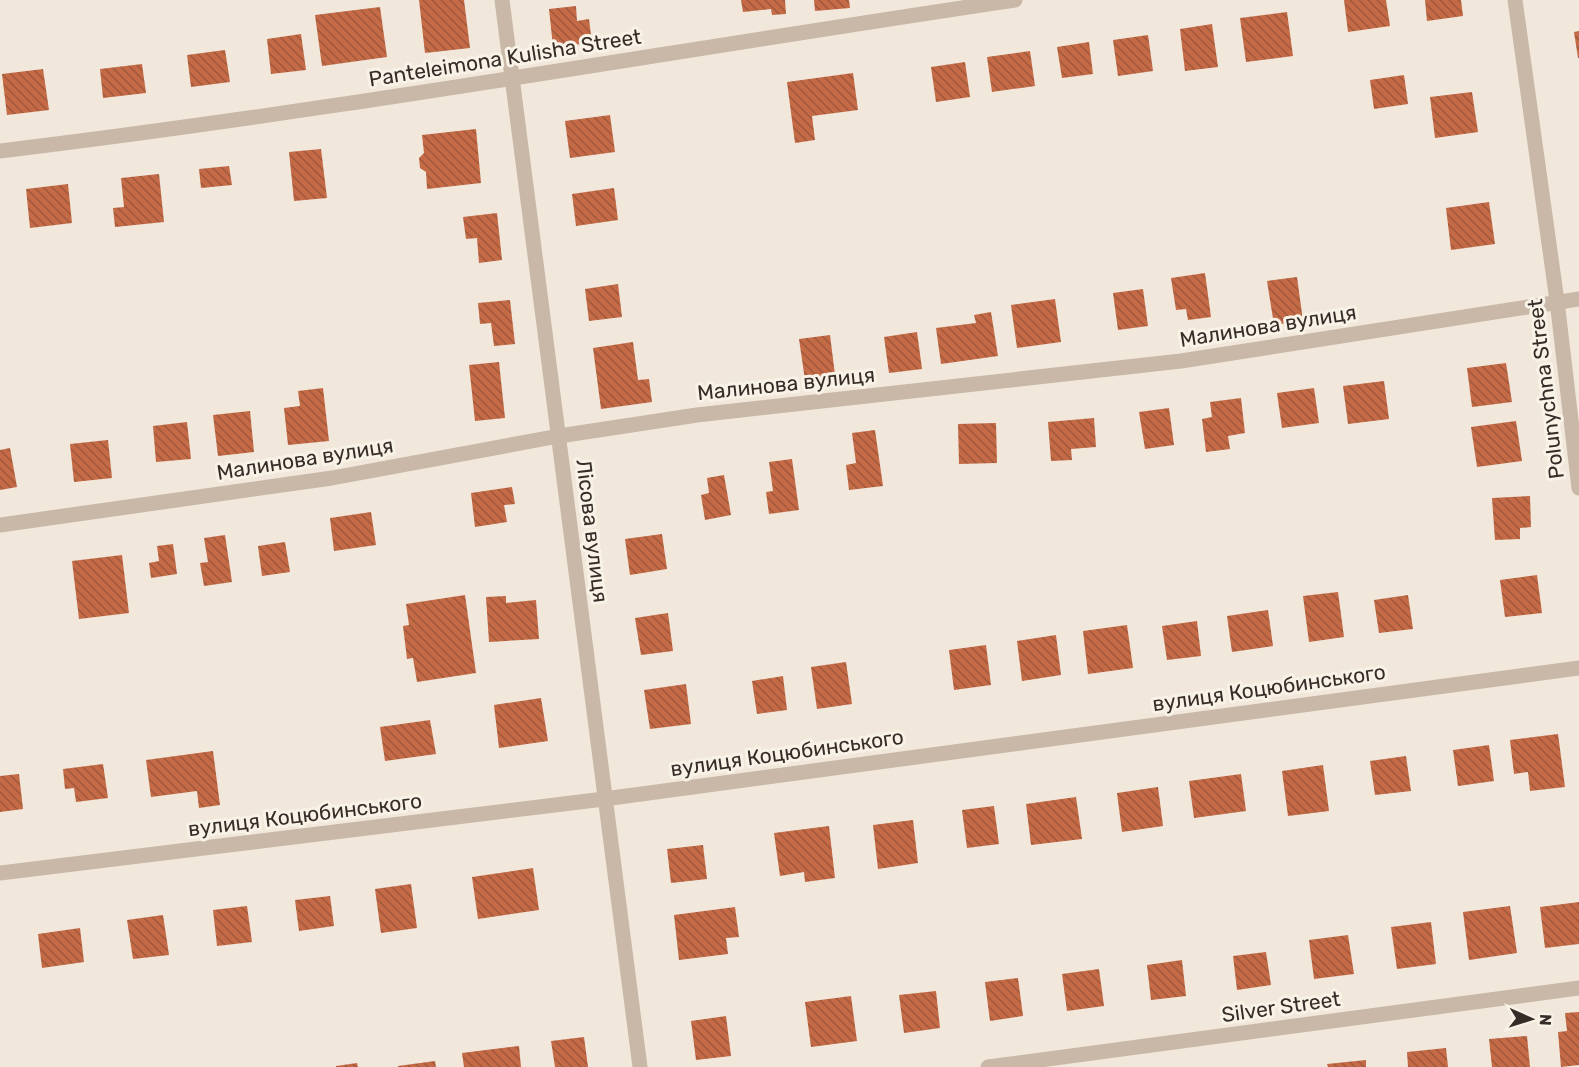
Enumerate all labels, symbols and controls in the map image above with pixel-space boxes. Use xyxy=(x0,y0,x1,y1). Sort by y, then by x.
street label: Panteleimona Kulisha Street xyxy=(367,24,643,91)
street label: Polunychna Street xyxy=(1522,298,1569,481)
street label: Малинова вулиця xyxy=(1178,299,1358,352)
street label: Малинова вулиця xyxy=(696,362,876,405)
street label: Малинова вулиця xyxy=(215,432,395,485)
street label: Лісова вулиця xyxy=(571,458,614,604)
street label: вулиця Коцюбинського xyxy=(1151,659,1387,716)
street label: вулиця Коцюбинського xyxy=(669,724,905,781)
street label: вулиця Коцюбинського xyxy=(187,788,423,841)
street label: Silver Street xyxy=(1220,986,1342,1027)
north arrow xyxy=(1501,989,1561,1049)
text: N xyxy=(1536,1014,1555,1026)

